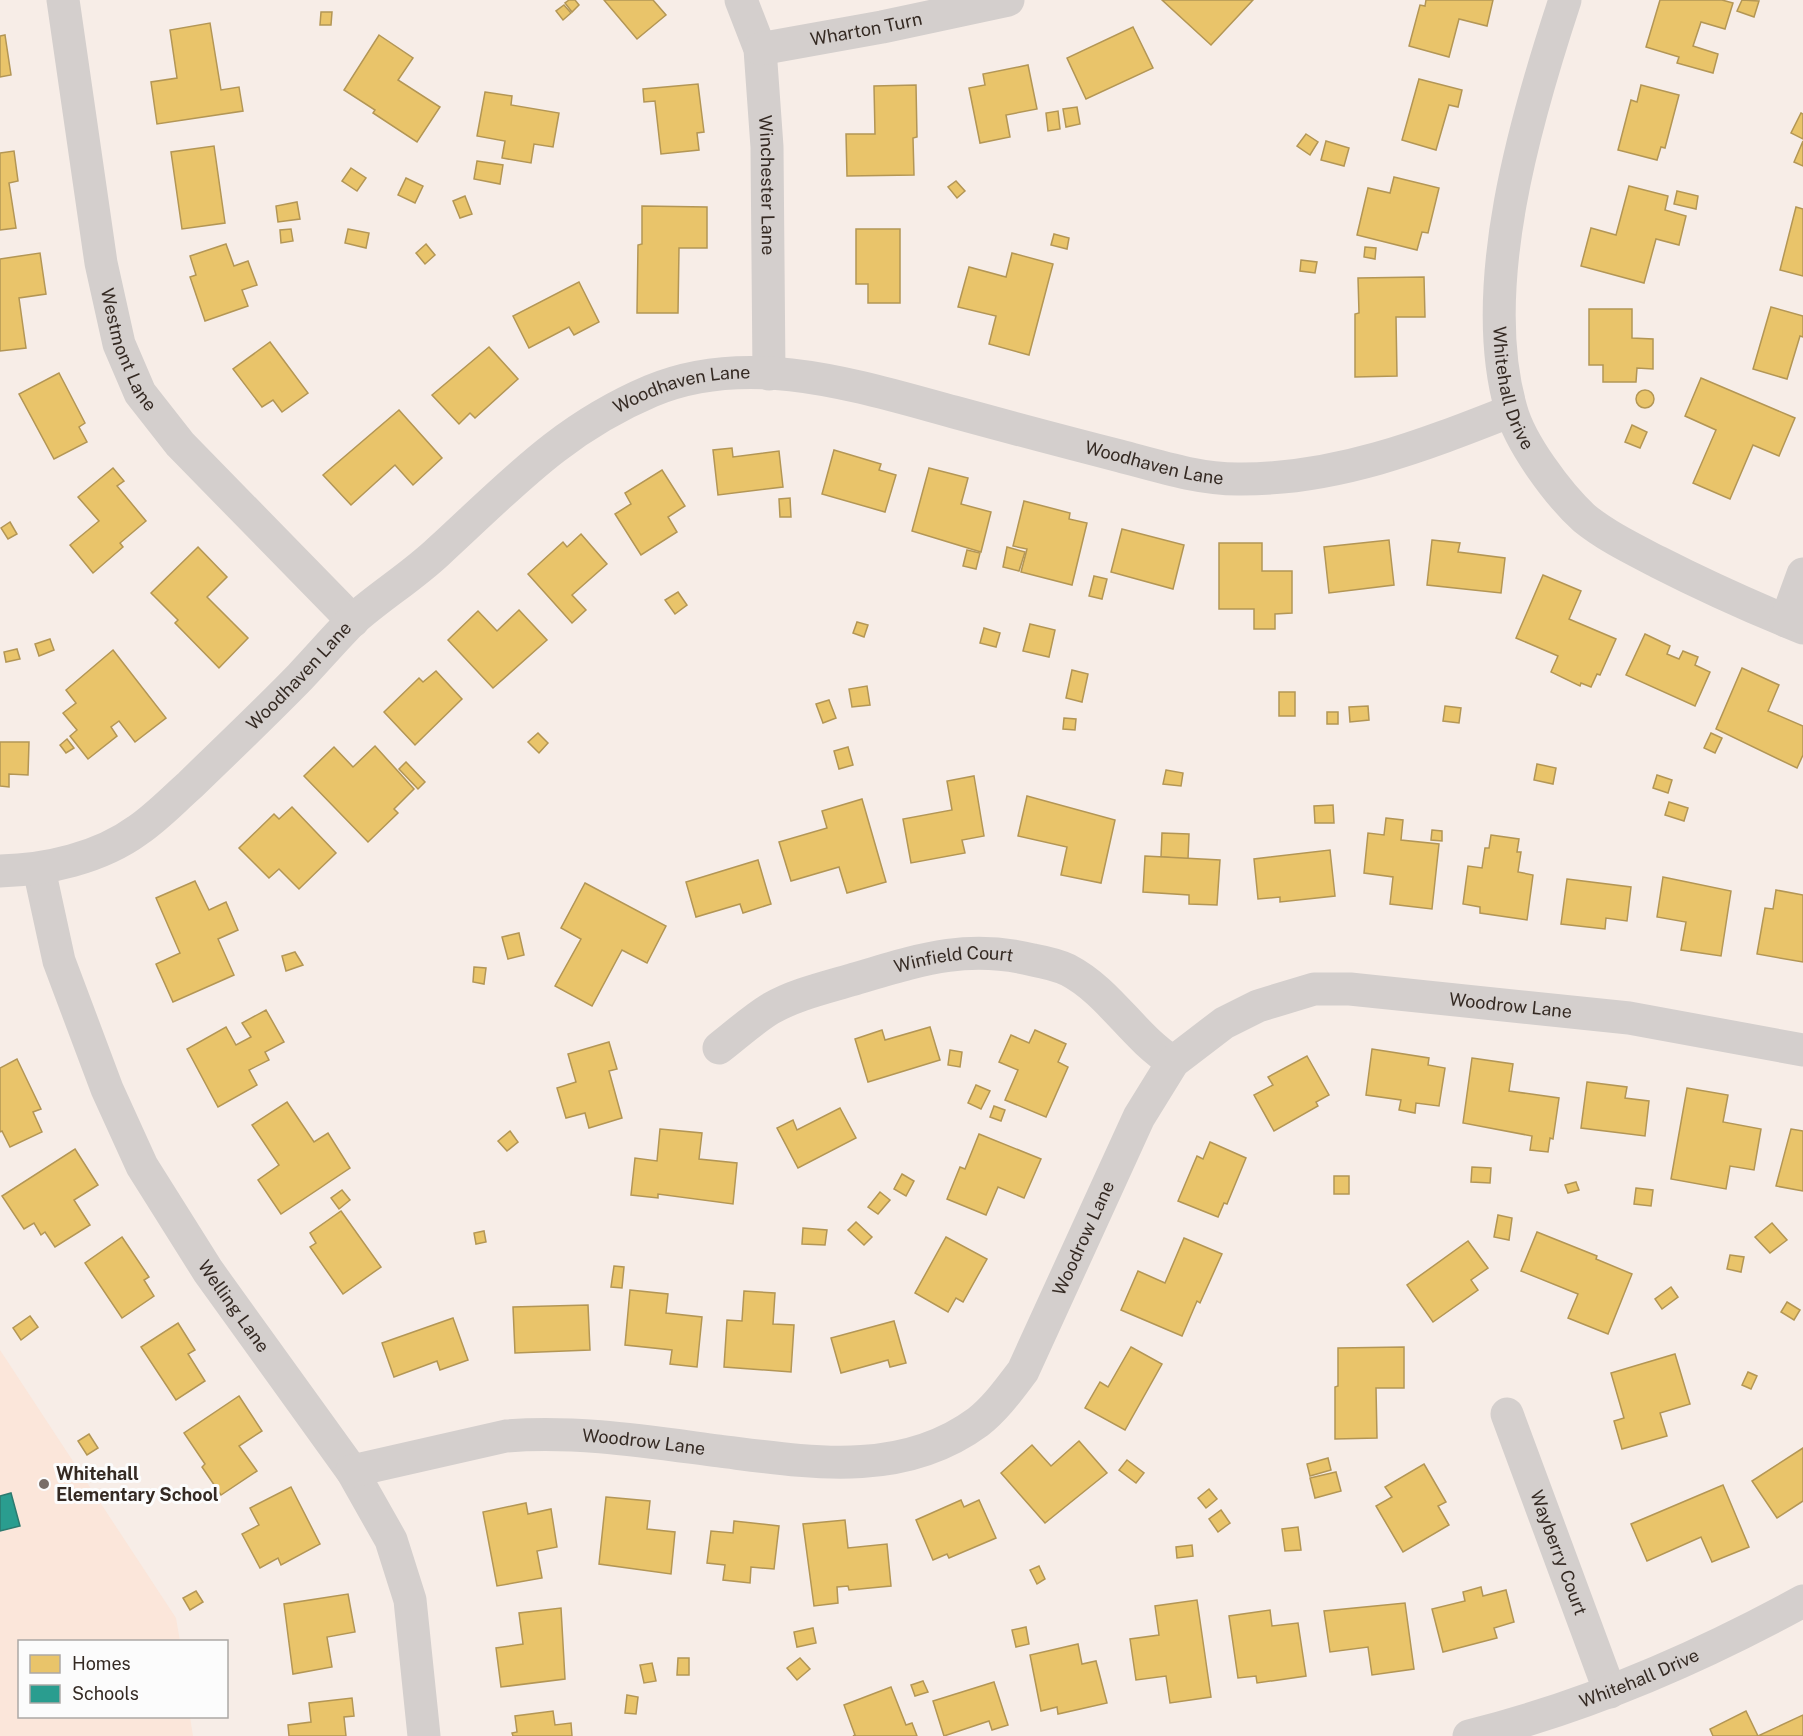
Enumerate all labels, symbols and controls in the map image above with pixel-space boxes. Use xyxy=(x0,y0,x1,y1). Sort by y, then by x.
street label: Wharton Turn xyxy=(808,8,924,50)
street label: Winchester Lane xyxy=(755,114,779,255)
street label: Westmont Lane xyxy=(97,286,161,415)
street label: Whitehall Drive xyxy=(1489,326,1538,453)
street label: Woodhaven Lane xyxy=(609,361,750,417)
street label: Woodhaven Lane xyxy=(1083,436,1225,488)
street label: Woodhaven Lane xyxy=(242,617,356,734)
street label: Winfield Court xyxy=(892,942,1015,977)
street label: Woodrow Lane xyxy=(1448,988,1573,1022)
street label: Woodrow Lane xyxy=(1048,1177,1118,1299)
street label: Welling Lane xyxy=(194,1256,274,1356)
street label: Woodrow Lane xyxy=(582,1424,707,1459)
place label: Whitehall Elementary School xyxy=(56,1463,219,1505)
marker: Whitehall Elementary School xyxy=(37,1477,51,1491)
street label: Wayberry Court xyxy=(1526,1487,1592,1618)
legend xyxy=(18,1640,228,1718)
street label: Whitehall Drive xyxy=(1577,1644,1702,1712)
text: Homes xyxy=(72,1653,131,1674)
text: Schools xyxy=(72,1683,139,1704)

